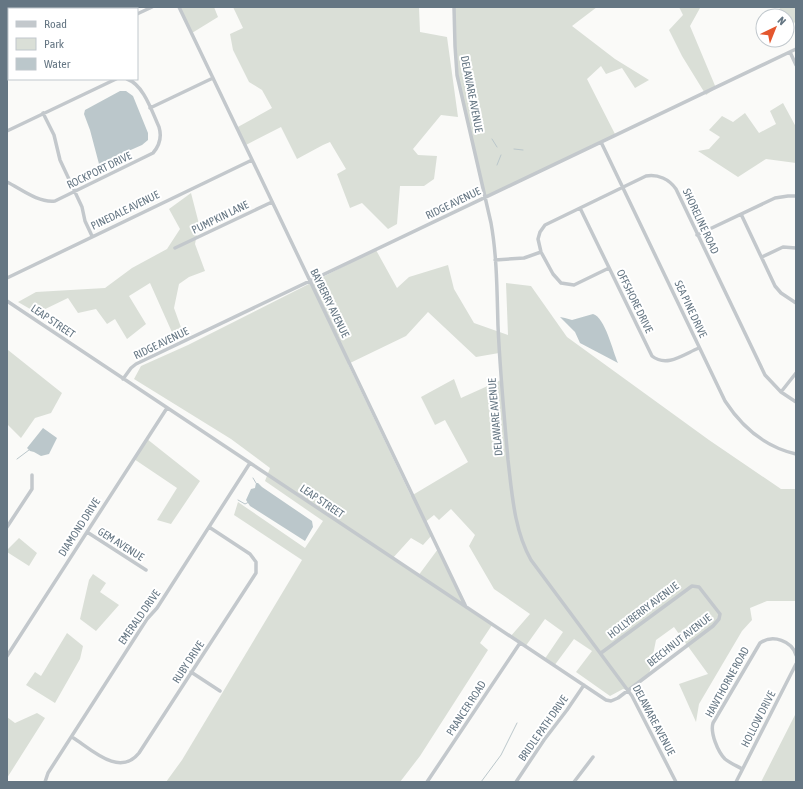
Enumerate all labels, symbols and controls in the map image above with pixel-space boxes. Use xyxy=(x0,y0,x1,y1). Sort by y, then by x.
legend xyxy=(8,8,138,80)
north arrow xyxy=(755,8,795,48)
text: N xyxy=(775,14,788,27)
text: Road xyxy=(44,17,67,31)
text: Park xyxy=(44,37,65,51)
street label: DELAWARE AVENUE xyxy=(459,55,485,134)
text: Water xyxy=(44,57,71,71)
street label: ROCKPORT DRIVE xyxy=(65,149,134,191)
street label: RIDGE AVENUE xyxy=(424,184,483,221)
street label: SHORELINE ROAD xyxy=(681,186,721,256)
street label: PINEDALE AVENUE xyxy=(89,188,161,232)
street label: PUMPKIN LANE xyxy=(190,198,251,236)
street label: BAYBERRY AVENUE xyxy=(308,267,352,340)
street label: OFFSHORE DRIVE xyxy=(614,267,656,335)
street label: SEA PINE DRIVE xyxy=(673,279,710,340)
street label: LEAP STREET xyxy=(29,302,77,340)
street label: RIDGE AVENUE xyxy=(132,324,191,361)
street label: DELAWARE AVENUE xyxy=(486,377,504,456)
street label: LEAP STREET xyxy=(298,482,346,520)
street label: DIAMOND DRIVE xyxy=(56,495,102,558)
street label: GEM AVENUE xyxy=(96,525,147,563)
street label: HOLLYBERRY AVENUE xyxy=(605,579,681,641)
street label: EMERALD DRIVE xyxy=(116,587,162,647)
street label: BEECHNUT AVENUE xyxy=(645,611,714,669)
street label: RUBY DRIVE xyxy=(170,638,206,685)
street label: HAWTHORNE ROAD xyxy=(703,645,751,719)
street label: PRANCER ROAD xyxy=(444,678,488,738)
street label: DELAWARE AVENUE xyxy=(630,683,678,758)
street label: HOLLOW DRIVE xyxy=(739,689,777,749)
street label: BRIDLE PATH DRIVE xyxy=(516,693,570,763)

